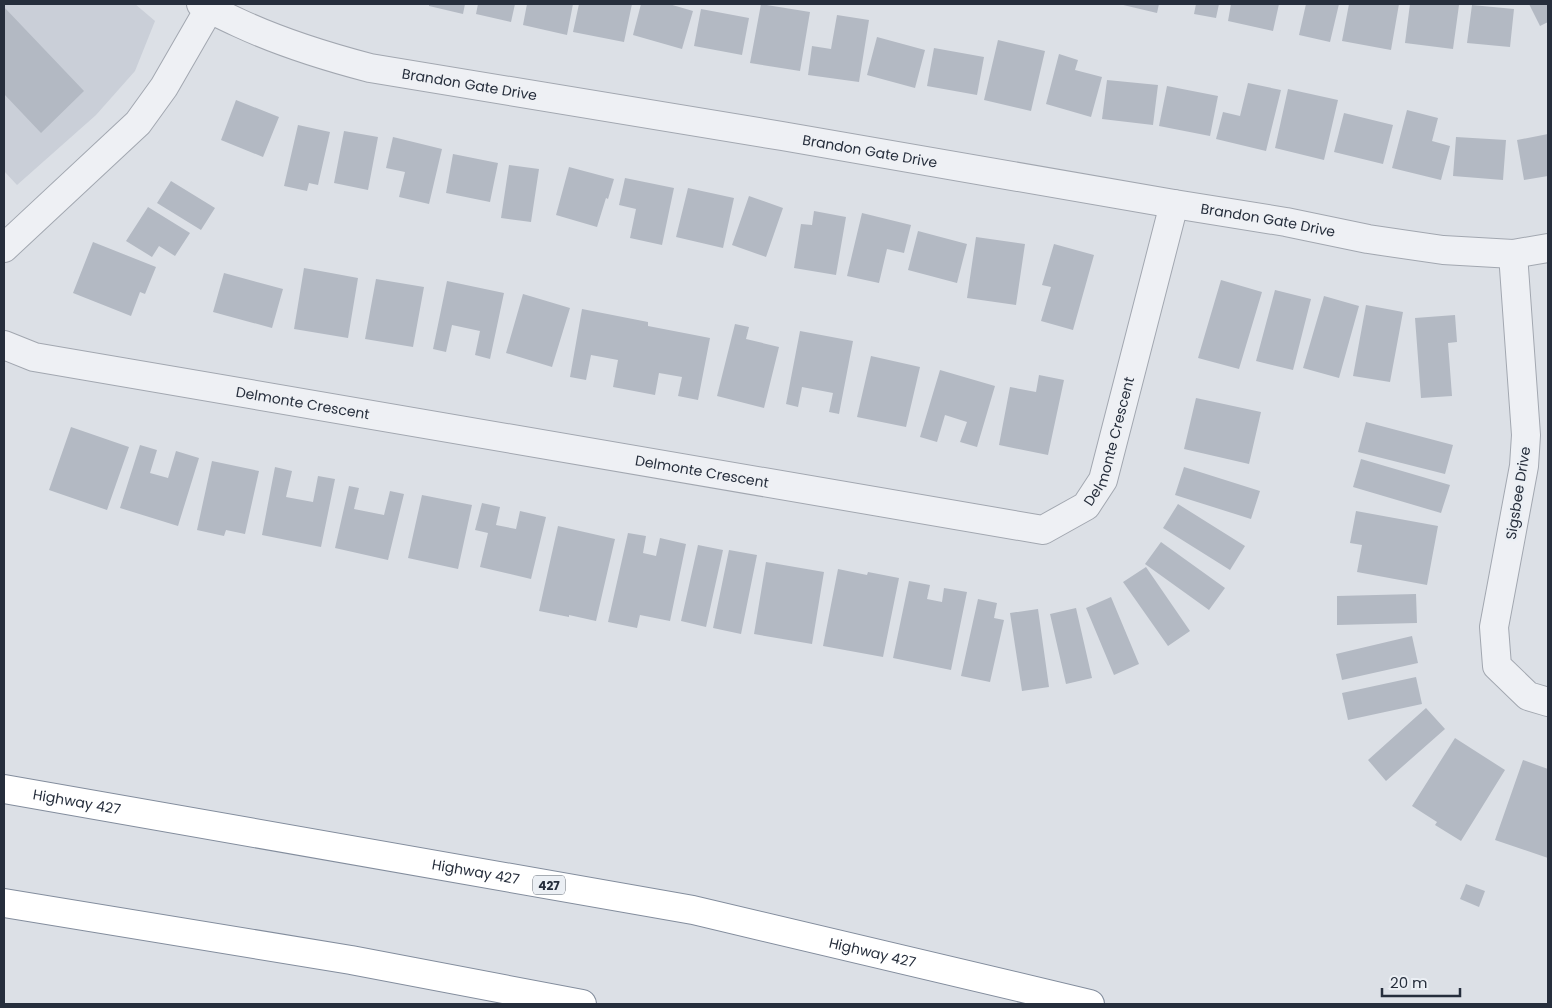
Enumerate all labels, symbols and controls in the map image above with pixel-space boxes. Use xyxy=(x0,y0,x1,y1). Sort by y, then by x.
street label: Brandon Gate Drive xyxy=(400,63,539,105)
street label: Brandon Gate Drive xyxy=(801,130,939,173)
street label: Brandon Gate Drive xyxy=(1199,198,1337,242)
street label: Delmonte Crescent xyxy=(1079,375,1139,510)
street label: Delmonte Crescent xyxy=(234,382,371,424)
street label: Sigsbee Drive xyxy=(1501,445,1535,541)
street label: Delmonte Crescent xyxy=(634,450,770,493)
street label: Highway 427 xyxy=(31,784,123,819)
street label: Highway 427 xyxy=(430,854,522,889)
road number: 427 xyxy=(533,876,565,894)
street label: Highway 427 xyxy=(827,933,918,973)
scale bar xyxy=(1382,966,1460,998)
text: 20 m xyxy=(1390,972,1428,993)

